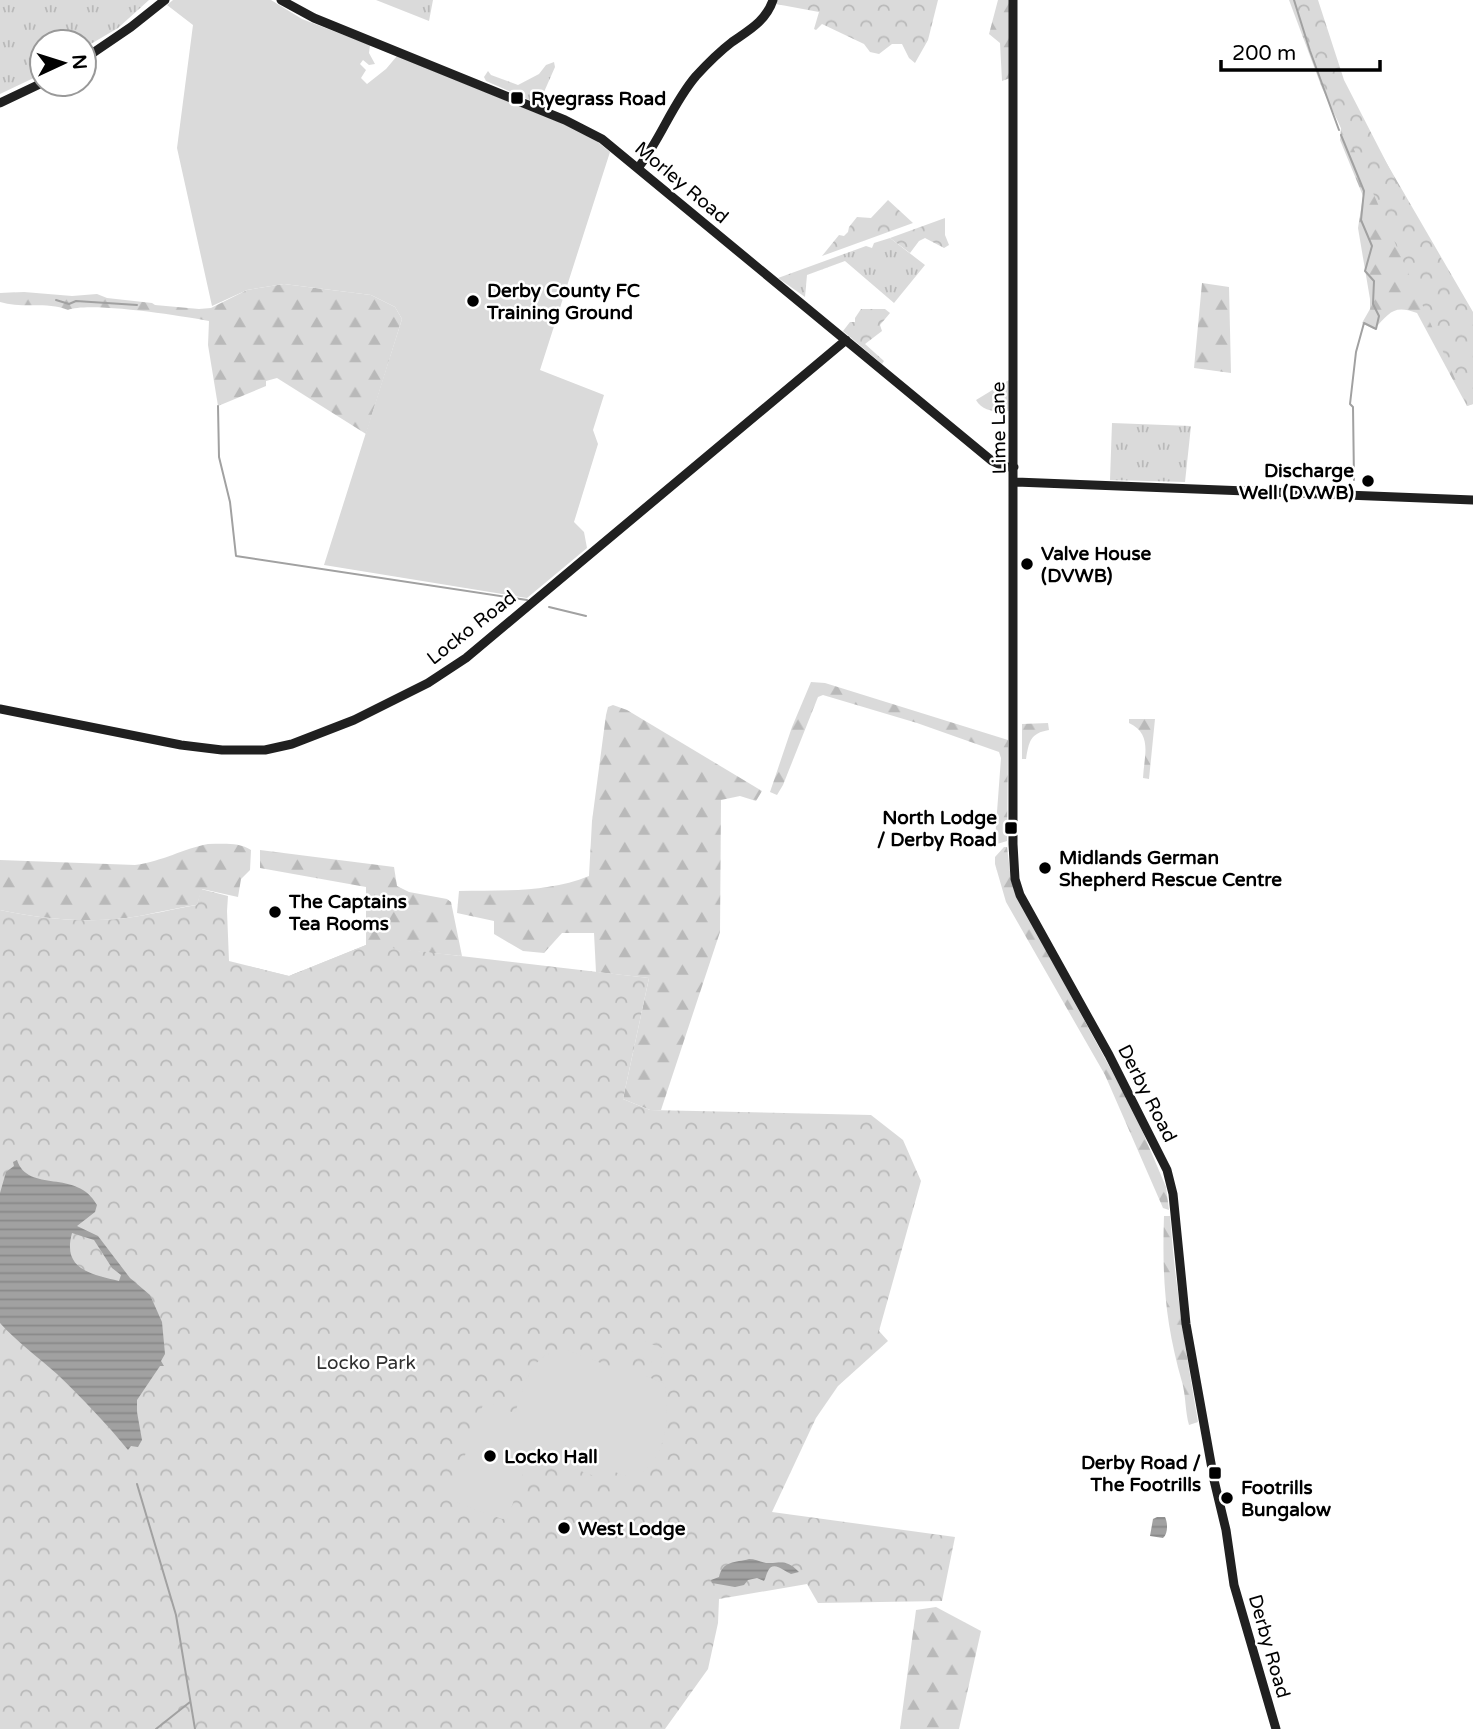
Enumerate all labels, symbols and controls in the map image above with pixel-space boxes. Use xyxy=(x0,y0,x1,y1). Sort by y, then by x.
north arrow xyxy=(28,28,98,98)
scale bar xyxy=(1221,28,1380,72)
text: 200 m xyxy=(1232,41,1296,66)
text: N xyxy=(67,54,90,70)
place label: Ryegrass Road xyxy=(531,88,666,111)
marker: Ryegrass Road xyxy=(509,90,525,106)
street label: Morley Road xyxy=(630,137,733,228)
place label: Derby County FC Training Ground xyxy=(486,280,640,325)
marker: Derby County FC Training Ground xyxy=(465,293,481,309)
street label: Lime Lane xyxy=(987,381,1011,475)
place label: Discharge Well (DVWB) xyxy=(1239,460,1354,504)
marker: Discharge Well (DVWB) xyxy=(1360,473,1376,489)
place label: Valve House (DVWB) xyxy=(1041,543,1152,587)
marker: Valve House (DVWB) xyxy=(1019,556,1035,572)
street label: Locko Road xyxy=(423,586,521,669)
place label: North Lodge / Derby Road xyxy=(877,807,997,852)
marker: North Lodge / Derby Road xyxy=(1003,820,1019,836)
place label: Midlands German Shepherd Rescue Centre xyxy=(1059,847,1282,892)
marker: Midlands German Shepherd Rescue Centre xyxy=(1037,860,1053,876)
place label: The Captains Tea Rooms xyxy=(288,891,407,935)
marker: The Captains Tea Rooms xyxy=(267,904,283,920)
street label: Derby Road xyxy=(1113,1041,1181,1146)
park label: Locko Park xyxy=(316,1352,416,1374)
place label: Locko Hall xyxy=(504,1446,598,1468)
marker: Locko Hall xyxy=(482,1448,498,1464)
place label: Derby Road / The Footrills xyxy=(1081,1452,1201,1496)
marker: Derby Road / The Footrills xyxy=(1207,1465,1223,1481)
place label: Footrills Bungalow xyxy=(1241,1477,1331,1522)
marker: Footrills Bungalow xyxy=(1219,1490,1235,1506)
place label: West Lodge xyxy=(578,1518,686,1541)
marker: West Lodge xyxy=(556,1520,572,1536)
street label: Derby Road xyxy=(1244,1592,1294,1701)

